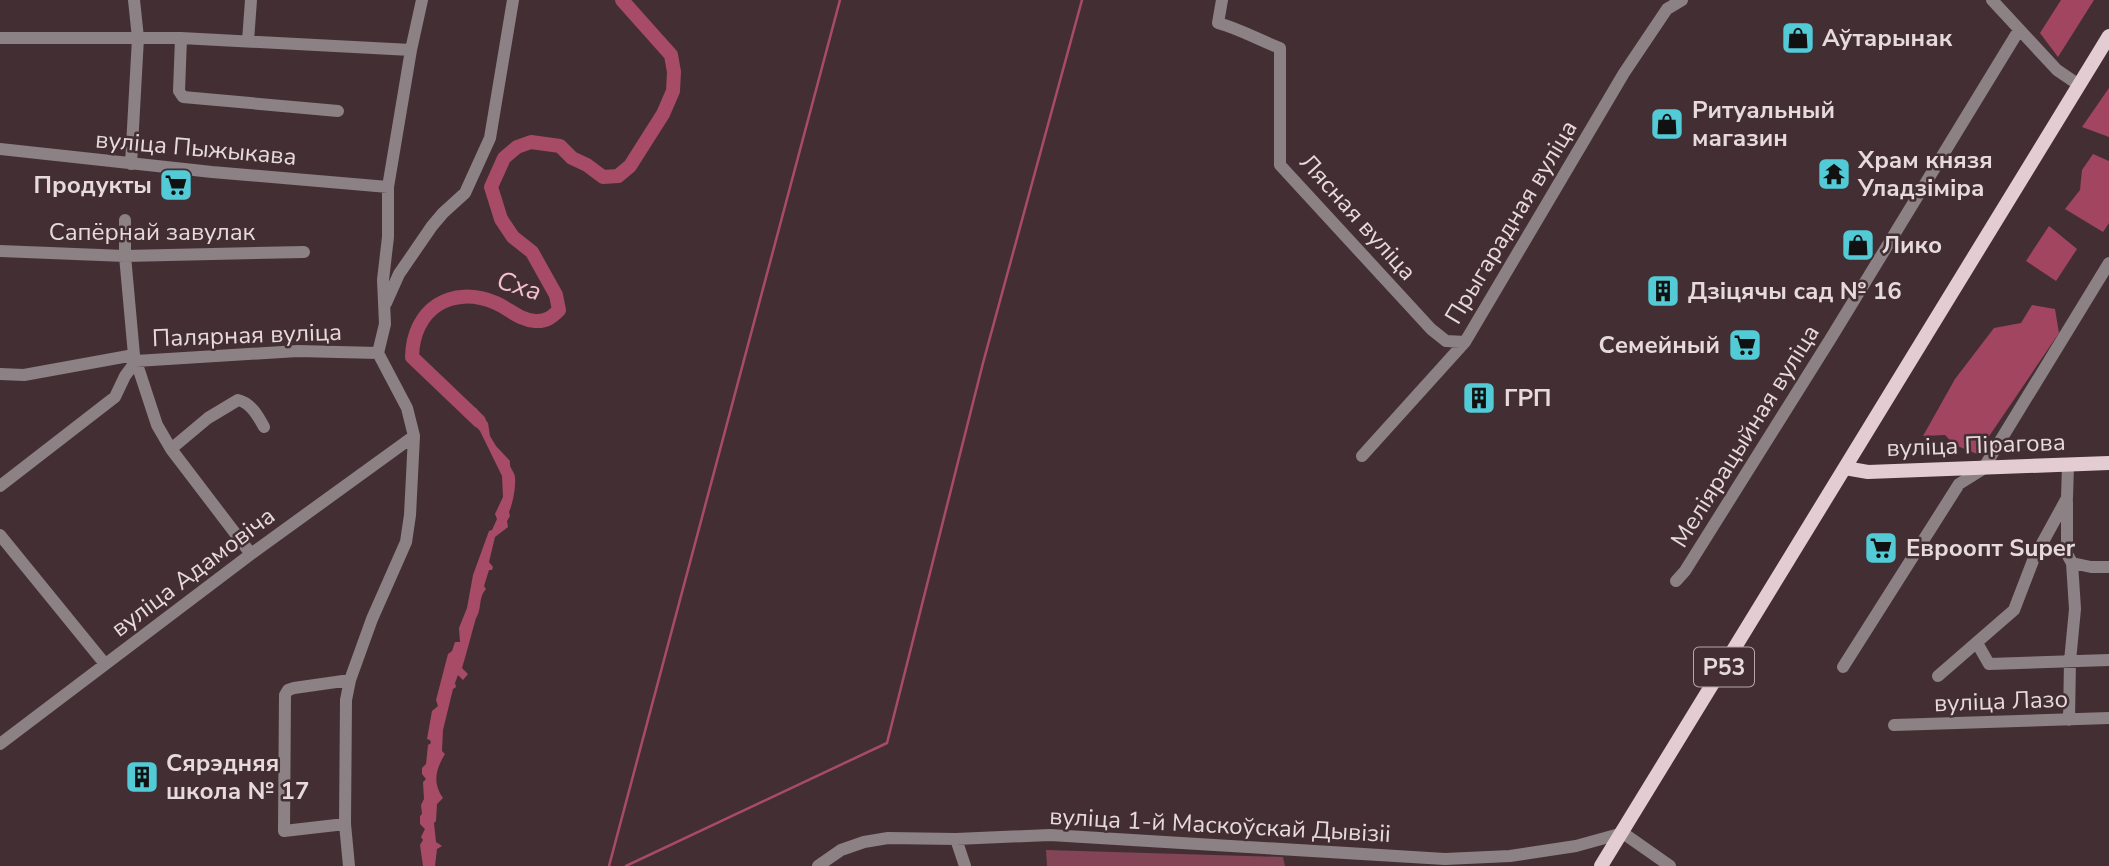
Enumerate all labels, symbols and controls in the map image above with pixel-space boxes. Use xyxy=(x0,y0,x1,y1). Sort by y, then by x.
shop icon: Аўтарынак xyxy=(1779,19,1817,57)
place label: Аўтарынак xyxy=(1822,22,1953,54)
place label: Ритуальный магазин xyxy=(1692,94,1835,154)
shop icon: Ритуальный магазин xyxy=(1648,105,1686,143)
street label: Прыгарадная вуліца xyxy=(1437,114,1585,330)
street label: вуліца Пыжыкава xyxy=(94,123,298,173)
place label: Храм князя Уладзіміра xyxy=(1857,144,1993,204)
street label: Лясная вуліца xyxy=(1293,147,1423,287)
temple icon: Храм князя Уладзіміра xyxy=(1815,155,1853,193)
supermarket icon: Продукты xyxy=(157,166,195,204)
place label: Продукты xyxy=(34,169,152,201)
street label: Сапёрнай завулак xyxy=(49,216,256,248)
shop icon: Лико xyxy=(1839,226,1877,264)
place label: Лико xyxy=(1882,229,1942,261)
water label: Сха xyxy=(492,263,546,309)
building icon: Дзіцячы сад № 16 xyxy=(1644,272,1682,310)
place label: Дзіцячы сад № 16 xyxy=(1688,275,1902,307)
street label: Палярная вуліца xyxy=(151,316,343,354)
street label: Меліярацыйная вуліца xyxy=(1663,319,1827,553)
supermarket icon: Семейный xyxy=(1726,326,1764,364)
place label: Семейный xyxy=(1599,329,1720,361)
building icon: ГРП xyxy=(1460,379,1498,417)
place label: ГРП xyxy=(1504,382,1551,414)
street label: вуліца Пірагова xyxy=(1886,426,2066,464)
street label: вуліца Адамовіча xyxy=(105,500,281,644)
supermarket icon: Евроопт Super xyxy=(1862,529,1900,567)
place label: Евроопт Super xyxy=(1906,532,2076,564)
road number: Р53 xyxy=(1694,648,1754,687)
street label: вуліца Лазо xyxy=(1933,683,2069,719)
place label: Сярэдняя школа № 17 xyxy=(166,747,309,807)
building icon: Сярэдняя школа № 17 xyxy=(123,758,161,796)
street label: вуліца 1-й Маскоўскай Дывізіі xyxy=(1048,800,1392,850)

